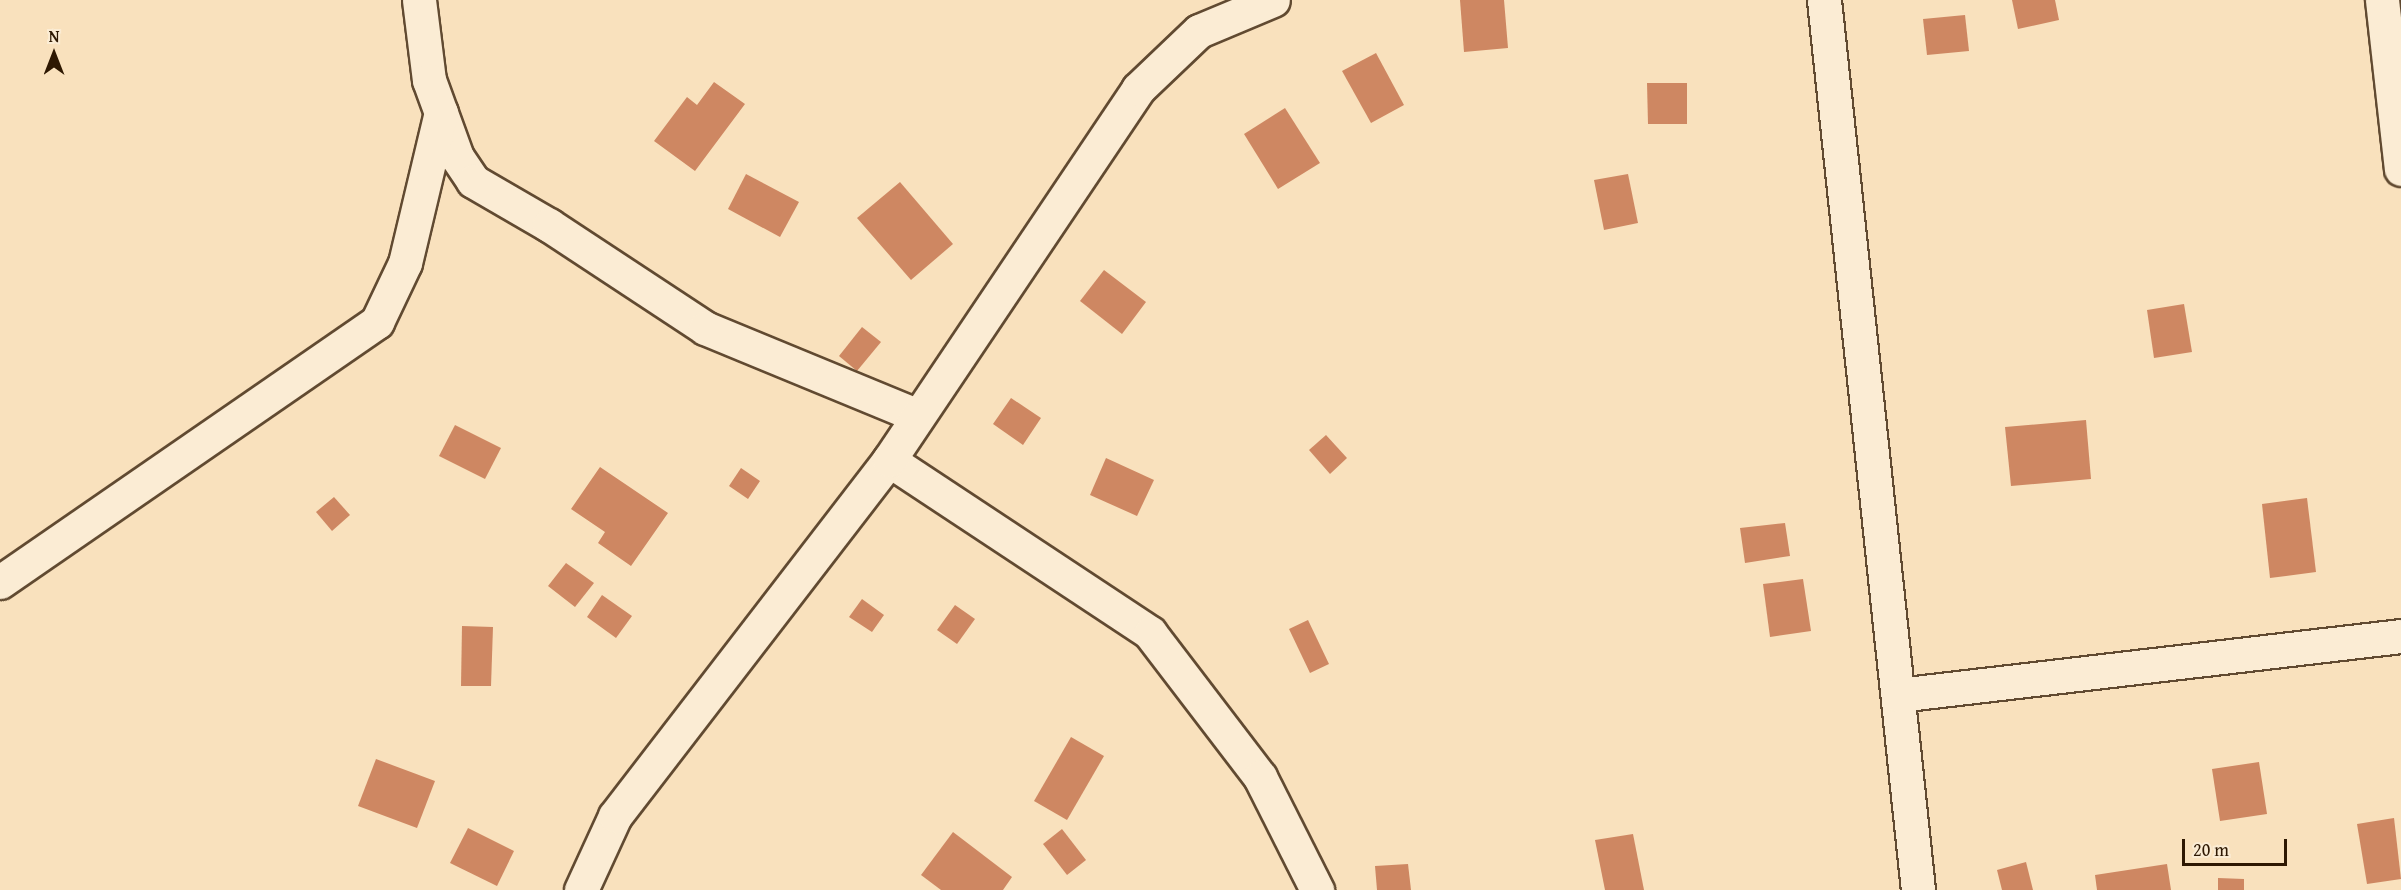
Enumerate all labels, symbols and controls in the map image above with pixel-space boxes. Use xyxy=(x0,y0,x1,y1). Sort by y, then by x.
north arrow xyxy=(24,24,84,84)
text: N xyxy=(49,24,59,48)
scale bar xyxy=(2185,827,2290,865)
text: 20 m xyxy=(2193,836,2229,863)

